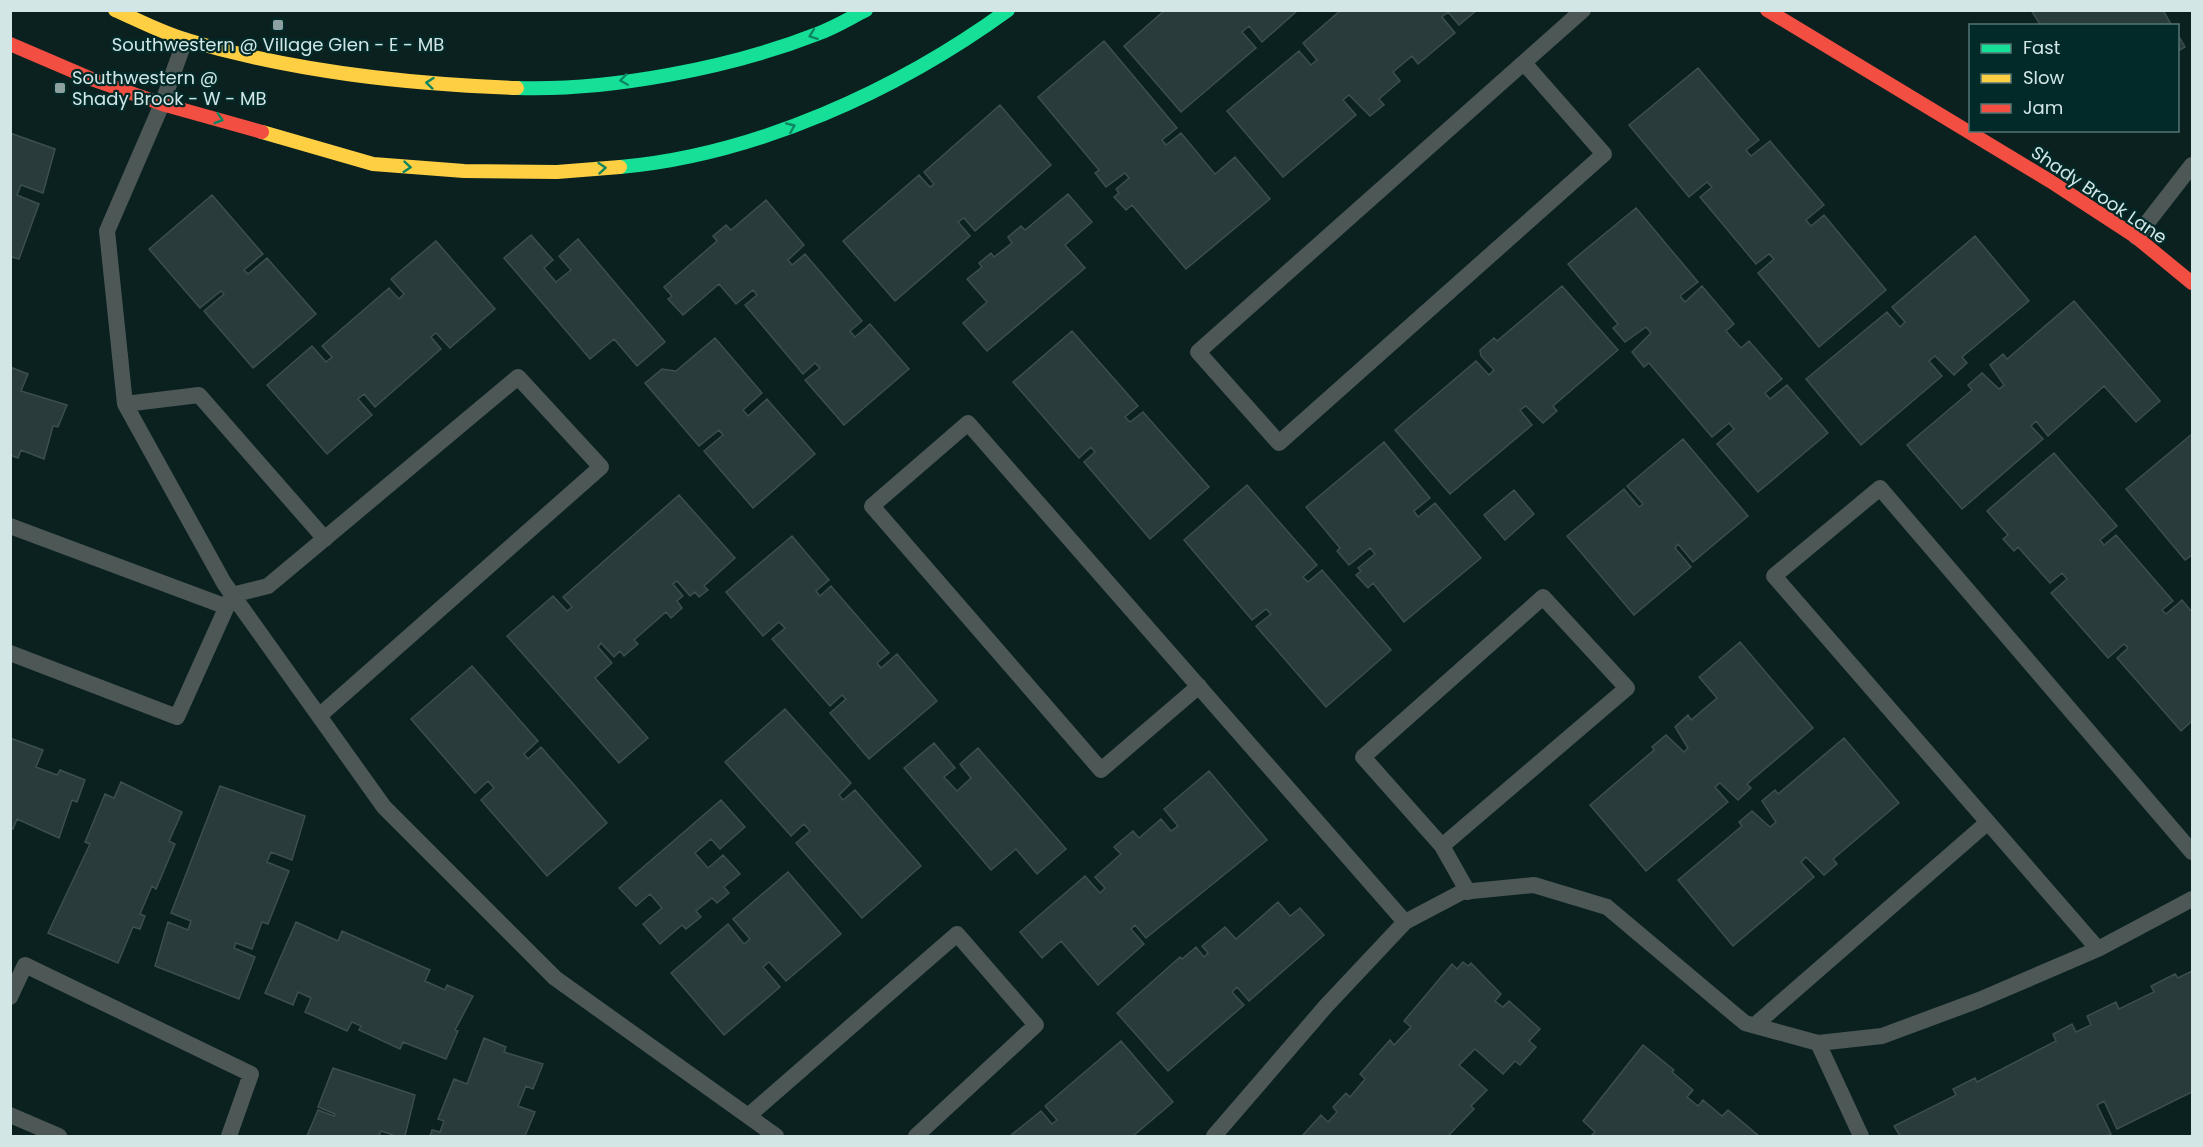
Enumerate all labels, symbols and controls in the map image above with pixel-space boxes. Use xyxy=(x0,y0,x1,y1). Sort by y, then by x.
marker: Southwestern @ Village Glen - E - MB xyxy=(271,18,285,32)
legend xyxy=(1969,24,2179,132)
one-way arrow xyxy=(808,27,819,40)
place label: Southwestern @ Village Glen - E - MB xyxy=(112,32,444,57)
text: Fast xyxy=(2023,35,2060,60)
place label: Southwestern @ Shady Brook - W - MB xyxy=(72,65,267,111)
text: Slow xyxy=(2023,65,2065,90)
one-way arrow xyxy=(620,74,629,86)
one-way arrow xyxy=(425,77,435,90)
marker: Southwestern @ Shady Brook - W - MB xyxy=(53,81,67,95)
text: Jam xyxy=(2023,95,2063,120)
one-way arrow xyxy=(213,112,224,125)
one-way arrow xyxy=(785,122,796,134)
street label: Shady Brook Lane xyxy=(2026,140,2172,249)
one-way arrow xyxy=(403,160,412,173)
one-way arrow xyxy=(597,162,606,175)

